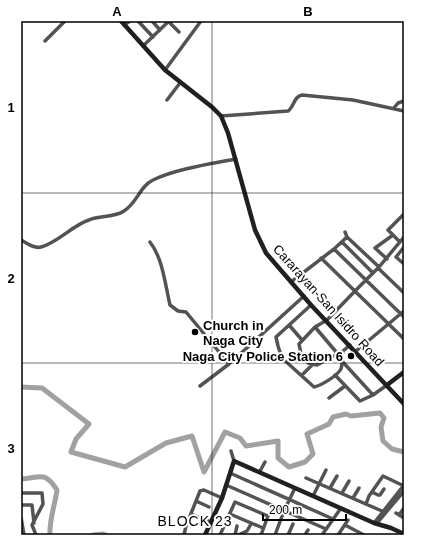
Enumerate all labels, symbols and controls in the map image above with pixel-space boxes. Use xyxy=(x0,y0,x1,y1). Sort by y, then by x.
text: A xyxy=(112,4,122,19)
text: B xyxy=(303,4,313,19)
text: 1 xyxy=(7,100,15,115)
street label: Cararayan-San Isidro Road xyxy=(270,242,387,369)
text: 2 xyxy=(7,271,15,286)
place label: Church in Naga City xyxy=(203,318,264,348)
marker: Church in Naga City xyxy=(190,327,200,337)
place label: Naga City Police Station 6 xyxy=(183,349,343,364)
marker: Naga City Police Station 6 xyxy=(346,351,356,361)
text: 3 xyxy=(7,441,15,456)
scale bar xyxy=(263,496,346,522)
text: 200 m xyxy=(269,503,302,517)
district label: BLOCK 23 xyxy=(158,513,232,529)

